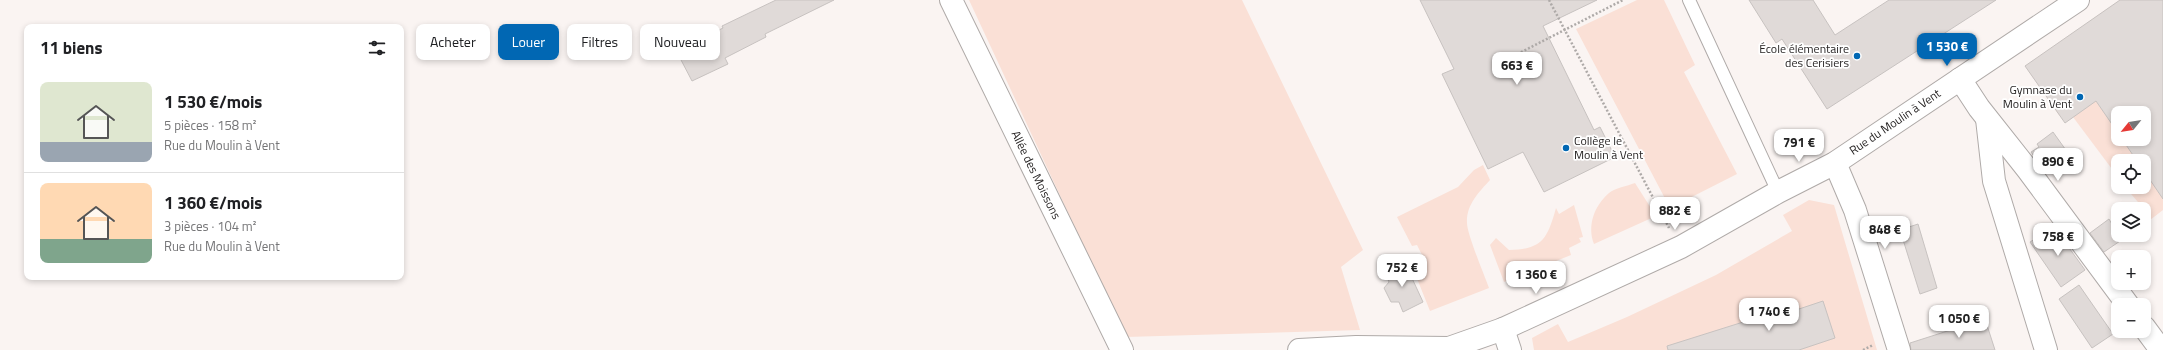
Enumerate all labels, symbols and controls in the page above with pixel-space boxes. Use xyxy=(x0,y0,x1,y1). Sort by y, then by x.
chip: Acheter xyxy=(416,24,490,60)
chip: Louer xyxy=(498,24,559,60)
chip: Filtres xyxy=(567,24,632,60)
chip: Nouveau xyxy=(640,24,720,60)
pin: 1 530 € xyxy=(1910,33,1984,67)
text: 11 biens xyxy=(40,35,103,61)
text: 1 530 € xyxy=(1926,36,1968,56)
icon: filters xyxy=(366,37,388,59)
place label: École élémentaire des Cerisiers xyxy=(1759,39,1849,72)
marker: École élémentaire des Cerisiers xyxy=(1852,51,1862,61)
pin: 663 € xyxy=(1489,52,1545,86)
text: 663 € xyxy=(1501,55,1533,75)
place label: Gymnase du Moulin à Vent xyxy=(2003,80,2073,113)
street label: Rue du Moulin à Vent xyxy=(1845,83,1945,159)
text: 1 530 €/mois xyxy=(164,89,262,115)
marker: Gymnase du Moulin à Vent xyxy=(2075,92,2085,102)
icon: home xyxy=(72,98,120,146)
north arrow xyxy=(2111,106,2151,146)
map controls xyxy=(2111,106,2151,338)
text: 5 pièces · 158 m² xyxy=(164,115,256,135)
street label: Allée des Moissons xyxy=(1007,127,1066,223)
pin: 791 € xyxy=(1771,129,1827,163)
place label: Collège le Moulin à Vent xyxy=(1574,131,1644,164)
text: 791 € xyxy=(1783,132,1815,152)
text: Rue du Moulin à Vent xyxy=(164,135,280,155)
marker: Collège le Moulin à Vent xyxy=(1561,143,1571,153)
pin: 890 € xyxy=(2030,148,2086,182)
text: 890 € xyxy=(2042,151,2074,171)
button: locate xyxy=(2111,154,2151,194)
text: 1 360 €/mois xyxy=(164,190,262,216)
pin: 882 € xyxy=(1647,197,1703,231)
icon: home xyxy=(72,199,120,247)
text: 882 € xyxy=(1659,200,1691,220)
button: layers xyxy=(2111,202,2151,242)
text: 3 pièces · 104 m² xyxy=(164,216,256,236)
pin: 848 € xyxy=(1857,216,1913,250)
text: 848 € xyxy=(1869,219,1901,239)
pin: 758 € xyxy=(2030,223,2086,257)
text: 758 € xyxy=(2042,226,2074,246)
text: Rue du Moulin à Vent xyxy=(164,236,280,256)
button: + xyxy=(2111,250,2151,290)
pin: 752 € xyxy=(1374,254,1430,288)
text: 752 € xyxy=(1386,257,1418,277)
pin: 1 360 € xyxy=(1499,261,1573,295)
text: 1 360 € xyxy=(1515,264,1557,284)
pin: 1 740 € xyxy=(1732,298,1806,332)
button: − xyxy=(2111,298,2151,338)
text: 1 740 € xyxy=(1748,301,1790,321)
pin: 1 050 € xyxy=(1922,305,1996,339)
text: 1 050 € xyxy=(1938,308,1980,328)

